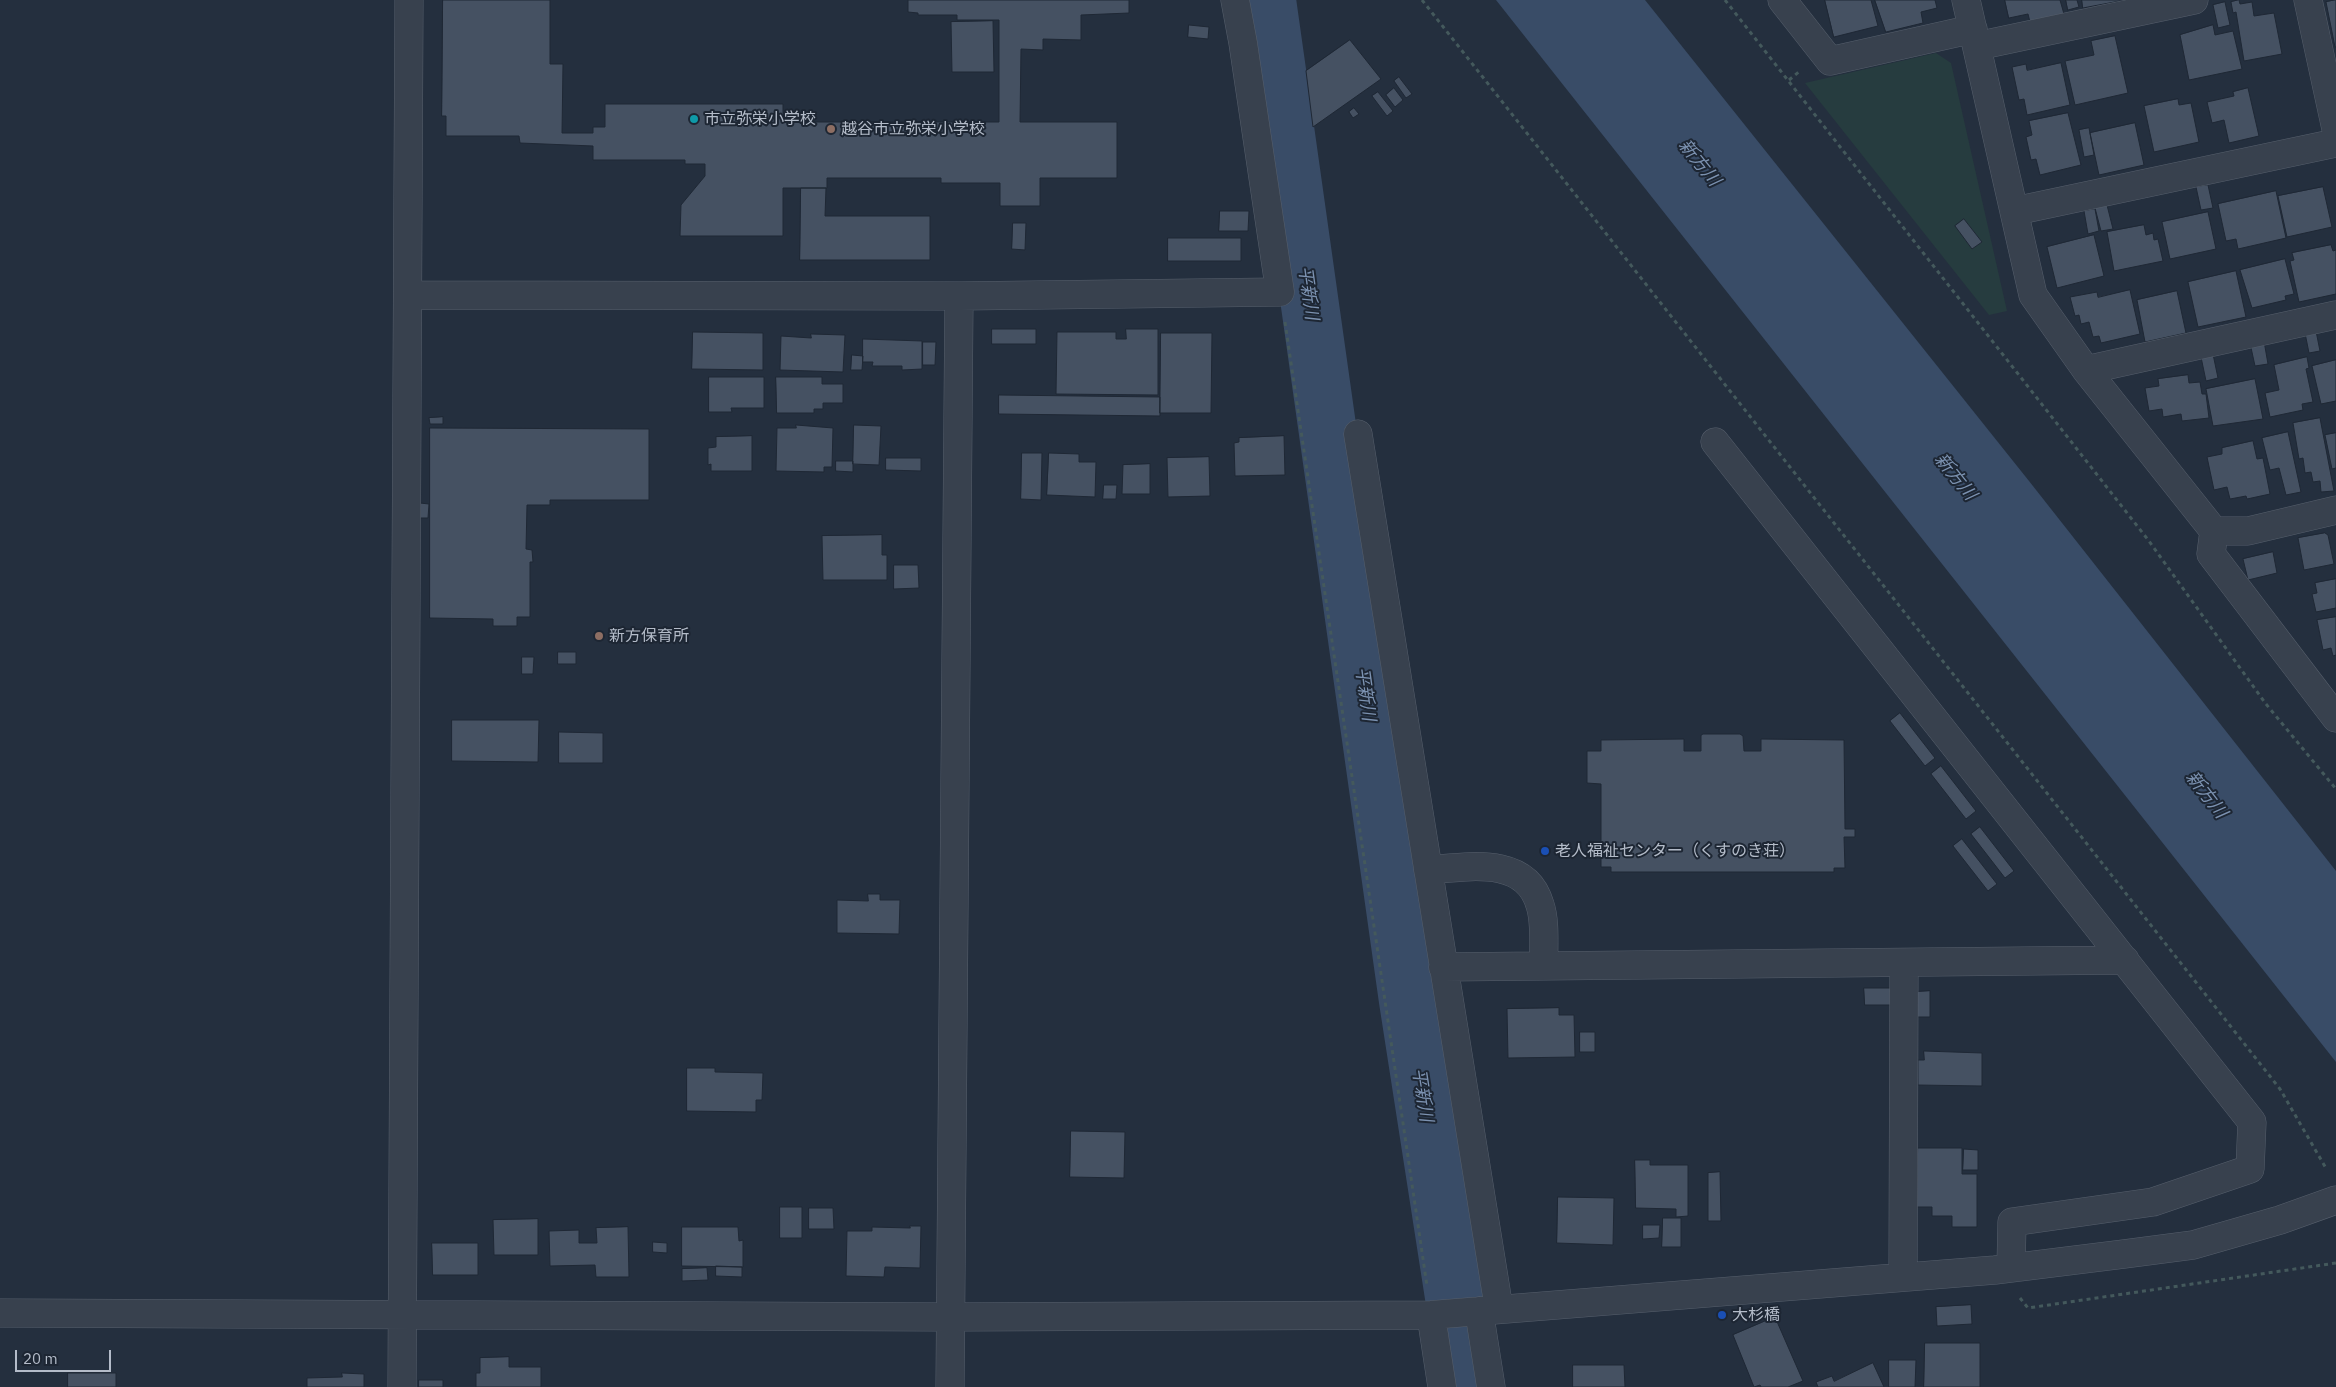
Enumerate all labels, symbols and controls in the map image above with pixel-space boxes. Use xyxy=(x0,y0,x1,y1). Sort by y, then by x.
place label: 市立弥栄小学校 xyxy=(704,109,816,129)
marker: 市立弥栄小学校 xyxy=(688,113,700,125)
place label: 越谷市立弥栄小学校 xyxy=(841,119,985,139)
marker: 越谷市立弥栄小学校 xyxy=(825,123,837,135)
water label: 新方川 xyxy=(1674,135,1724,191)
water label: 平新川 xyxy=(1294,265,1322,321)
water label: 新方川 xyxy=(1930,449,1980,505)
place label: 新方保育所 xyxy=(609,626,689,646)
marker: 新方保育所 xyxy=(593,630,605,642)
water label: 平新川 xyxy=(1351,666,1379,722)
water label: 新方川 xyxy=(2181,767,2231,823)
place label: 老人福祉センター（くすのき荘） xyxy=(1555,841,1795,861)
marker: 老人福祉センター（くすのき荘） xyxy=(1539,845,1551,857)
water label: 平新川 xyxy=(1407,1067,1437,1123)
place label: 大杉橋 xyxy=(1732,1305,1780,1325)
marker: 大杉橋 xyxy=(1716,1309,1728,1321)
scale bar xyxy=(18,1340,114,1372)
text: 20 m xyxy=(23,1349,58,1368)

